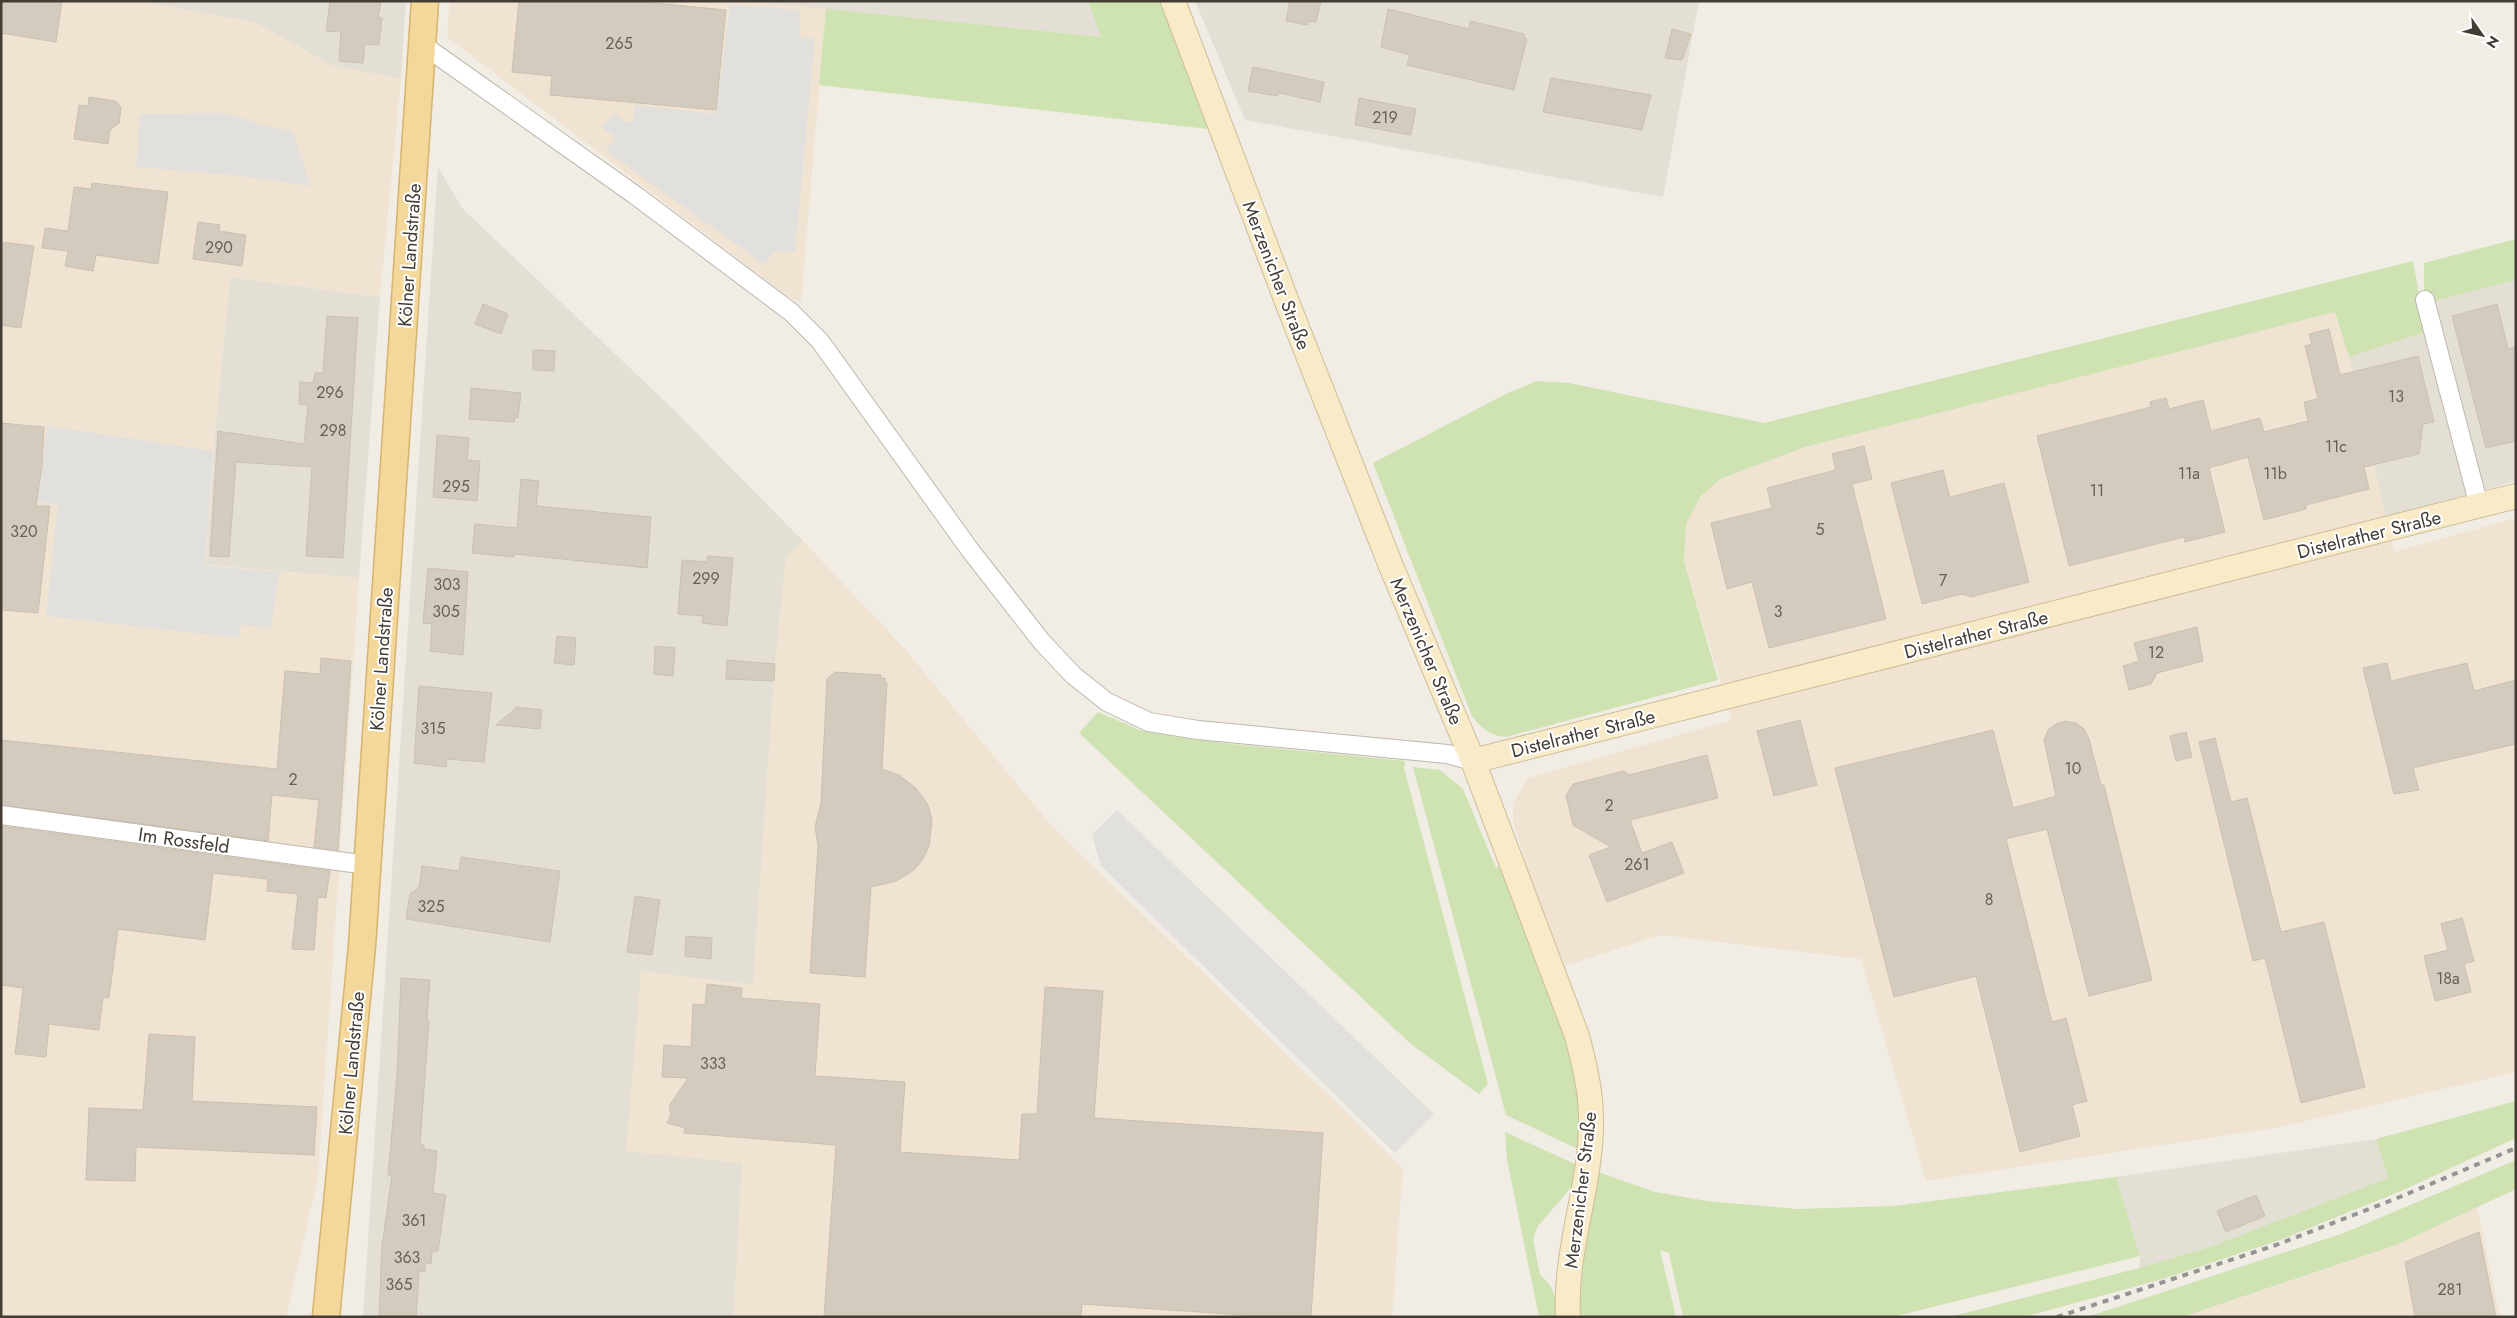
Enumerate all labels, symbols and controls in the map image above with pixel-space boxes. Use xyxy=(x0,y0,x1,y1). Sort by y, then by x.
north arrow xyxy=(2457,10,2507,60)
house number: 265 xyxy=(605,32,633,55)
text: N xyxy=(2481,32,2504,52)
house number: 219 xyxy=(1372,106,1398,129)
street label: Kölner Landstraße xyxy=(391,182,428,328)
street label: Merzenicher Straße xyxy=(1236,197,1317,354)
house number: 290 xyxy=(205,236,233,259)
house number: 296 xyxy=(316,381,344,404)
house number: 13 xyxy=(2388,385,2404,408)
house number: 298 xyxy=(319,419,347,442)
house number: 11c xyxy=(2325,435,2347,458)
house number: 11a xyxy=(2178,462,2200,485)
house number: 11b xyxy=(2263,462,2287,485)
house number: 295 xyxy=(442,475,470,498)
house number: 11 xyxy=(2090,479,2104,502)
street label: Distelrather Straße xyxy=(2294,503,2444,565)
house number: 5 xyxy=(1815,518,1825,541)
house number: 320 xyxy=(10,520,38,543)
house number: 299 xyxy=(692,567,720,590)
house number: 7 xyxy=(1939,569,1948,592)
house number: 303 xyxy=(433,573,461,596)
street label: Merzenicher Straße xyxy=(1383,573,1470,729)
street label: Kölner Landstraße xyxy=(363,586,400,732)
house number: 305 xyxy=(432,600,460,623)
house number: 3 xyxy=(1774,600,1783,623)
street label: Distelrather Straße xyxy=(1901,603,2051,665)
house number: 12 xyxy=(2148,641,2164,664)
street label: Distelrather Straße xyxy=(1508,702,1658,764)
house number: 315 xyxy=(421,717,445,740)
house number: 10 xyxy=(2065,757,2081,780)
house number: 2 xyxy=(288,768,298,791)
house number: 2 xyxy=(1604,794,1614,817)
street label: Im Rossfeld xyxy=(137,821,231,860)
house number: 261 xyxy=(1624,853,1650,876)
house number: 8 xyxy=(1985,888,1993,911)
house number: 325 xyxy=(418,895,444,918)
house number: 18a xyxy=(2436,967,2460,990)
street label: Kölner Landstraße xyxy=(332,990,371,1136)
house number: 333 xyxy=(700,1052,726,1075)
street label: Merzenicher Straße xyxy=(1557,1110,1604,1270)
house number: 361 xyxy=(401,1209,427,1232)
house number: 363 xyxy=(394,1246,421,1269)
house number: 365 xyxy=(386,1273,412,1296)
house number: 281 xyxy=(2437,1278,2463,1301)

